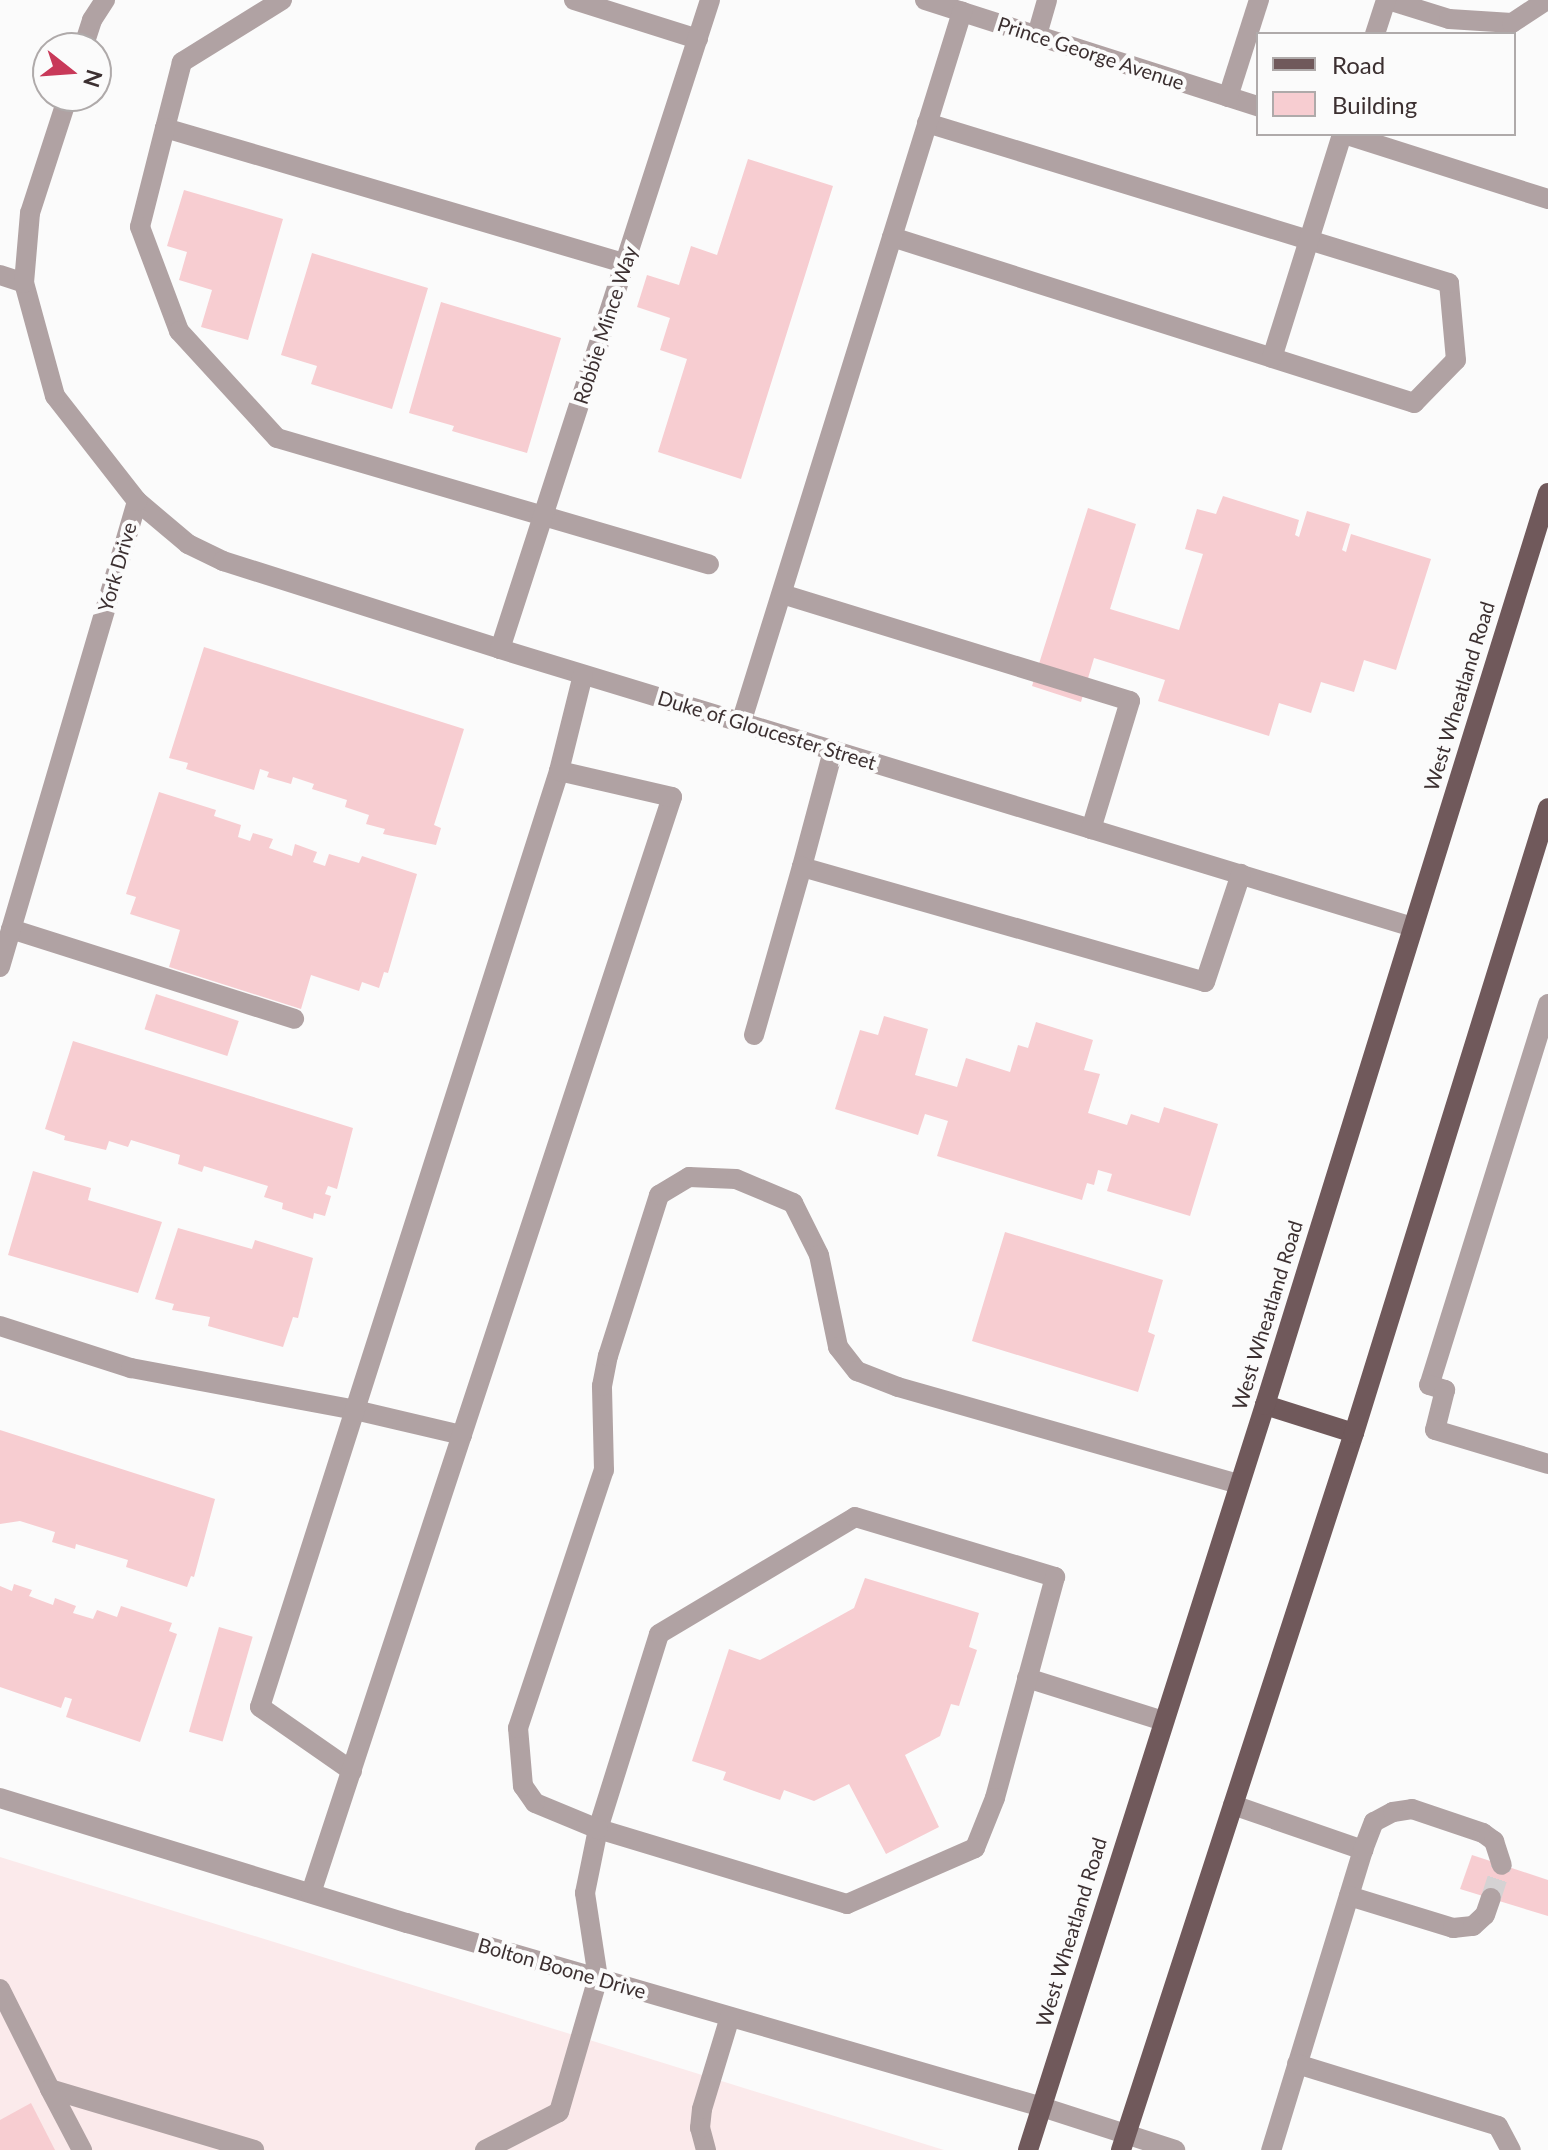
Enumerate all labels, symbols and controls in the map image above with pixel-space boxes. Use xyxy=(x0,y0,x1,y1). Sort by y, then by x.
street label: Prince George Avenue xyxy=(994,11,1188,95)
north arrow xyxy=(32,32,112,112)
legend xyxy=(1256,32,1516,136)
text: Road xyxy=(1332,50,1385,79)
text: N xyxy=(78,67,109,91)
text: Building xyxy=(1332,90,1417,119)
street label: Robbie Mince Way xyxy=(568,243,642,407)
street label: York Drive xyxy=(93,520,141,614)
street label: West Wheatland Road xyxy=(1419,598,1499,794)
street label: Duke of Gloucester Street xyxy=(655,685,879,775)
street label: West Wheatland Road xyxy=(1227,1217,1307,1413)
street label: West Wheatland Road xyxy=(1031,1834,1111,2030)
street label: Bolton Boone Drive xyxy=(475,1933,649,2003)

